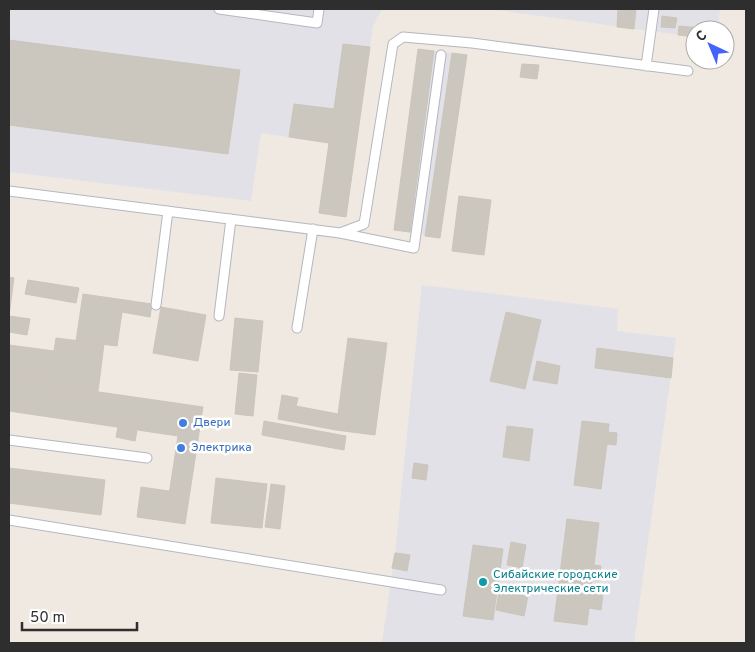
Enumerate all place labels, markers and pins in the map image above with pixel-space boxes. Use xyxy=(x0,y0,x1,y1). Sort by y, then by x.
place label: Двери xyxy=(193,415,230,431)
marker: Двери xyxy=(177,417,189,429)
place label: Электрика xyxy=(191,440,252,456)
marker: Электрика xyxy=(175,442,187,454)
place label: Сибайские городские Электрические сети xyxy=(493,567,618,597)
marker: Сибайские городские Электрические сети xyxy=(477,576,489,588)

